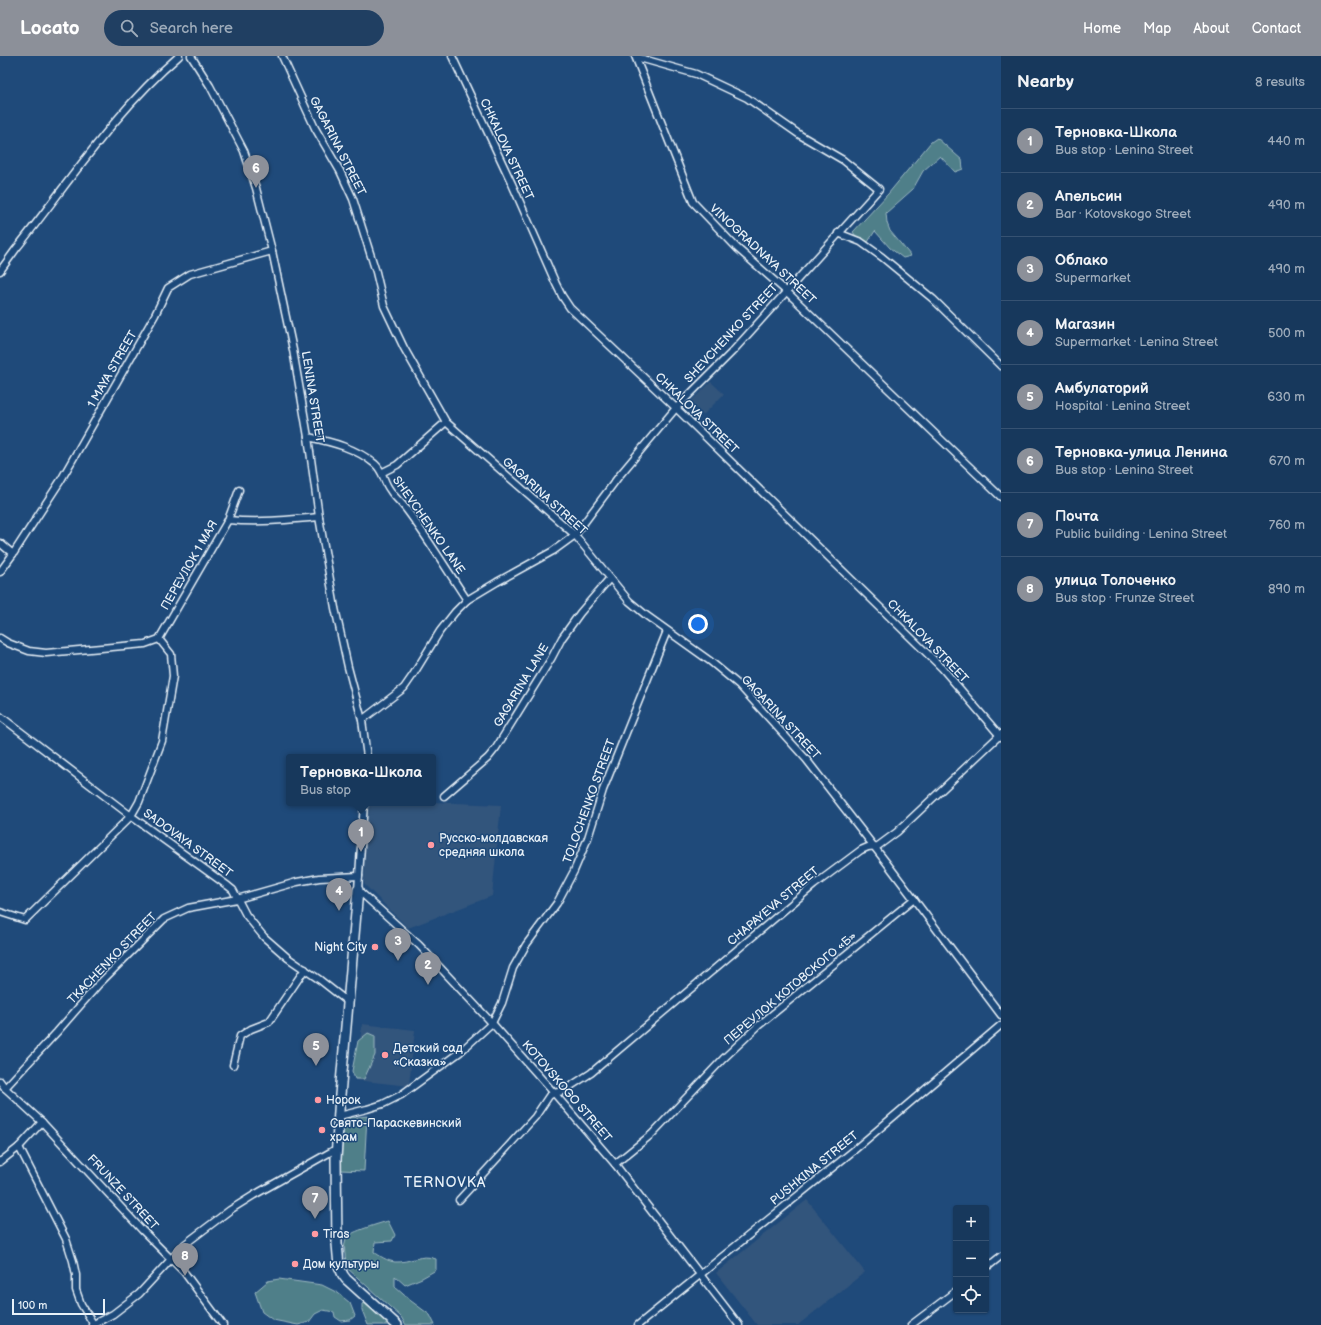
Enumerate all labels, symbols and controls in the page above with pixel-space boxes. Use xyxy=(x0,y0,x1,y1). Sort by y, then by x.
search box xyxy=(104,10,384,46)
text: Locato xyxy=(20,17,80,40)
icon: search xyxy=(118,17,140,39)
text: Search here xyxy=(150,19,233,38)
text: Home xyxy=(1083,20,1121,37)
text: Map xyxy=(1143,20,1171,37)
text: About xyxy=(1193,20,1230,37)
text: Contact xyxy=(1252,20,1301,37)
text: Nearby xyxy=(1017,72,1074,92)
text: 8 results xyxy=(1255,74,1305,90)
street label: GAGARINA STREET xyxy=(306,94,369,199)
street label: CHKALOVA STREET xyxy=(476,96,537,203)
text: Терновка-Школа xyxy=(1055,123,1177,142)
text: 1 xyxy=(1027,133,1033,149)
text: 440 m xyxy=(1267,133,1305,149)
text: Bus stop · Lenina Street xyxy=(1055,142,1193,158)
pin: 6 xyxy=(243,155,269,188)
text: Апельсин xyxy=(1055,187,1122,206)
text: 2 xyxy=(1026,197,1034,213)
text: 490 m xyxy=(1268,197,1305,213)
street label: VINOGRADNAYA STREET xyxy=(706,201,820,308)
text: Bar · Kotovskogo Street xyxy=(1055,206,1191,222)
text: Облако xyxy=(1055,251,1108,270)
text: 3 xyxy=(1026,261,1034,277)
text: 490 m xyxy=(1268,261,1305,277)
text: Supermarket xyxy=(1055,270,1131,286)
street label: SHEVCHENKO STREET xyxy=(681,280,782,386)
text: Магазин xyxy=(1055,315,1115,334)
text: 4 xyxy=(1026,325,1034,341)
text: 500 m xyxy=(1268,325,1305,341)
street label: 1 MAYA STREET xyxy=(84,327,141,410)
text: Supermarket · Lenina Street xyxy=(1055,334,1218,350)
street label: LENINA STREET xyxy=(298,350,327,445)
street label: CHKALOVA STREET xyxy=(652,370,742,458)
text: Амбулаторий xyxy=(1055,379,1149,398)
text: 5 xyxy=(1026,389,1034,405)
text: 630 m xyxy=(1267,389,1305,405)
text: Hospital · Lenina Street xyxy=(1055,398,1190,414)
text: Терновка-улица Ленина xyxy=(1055,443,1227,462)
text: 6 xyxy=(1026,453,1034,469)
text: 670 m xyxy=(1269,453,1305,469)
street label: GAGARINA STREET xyxy=(499,454,591,539)
text: Bus stop · Lenina Street xyxy=(1055,462,1193,478)
street label: SHEVCHENKO LANE xyxy=(389,473,468,577)
text: Почта xyxy=(1055,507,1098,526)
text: 7 xyxy=(1026,517,1034,533)
text: 760 m xyxy=(1269,517,1305,533)
street label: ПЕРЕУЛОК 1 МАЯ xyxy=(158,518,221,613)
text: Public building · Lenina Street xyxy=(1055,526,1227,542)
text: улица Толоченко xyxy=(1055,571,1176,590)
text: 8 xyxy=(1026,581,1034,597)
text: 890 m xyxy=(1268,581,1305,597)
text: Bus stop · Frunze Street xyxy=(1055,590,1194,606)
street label: CHKALOVA STREET xyxy=(884,596,972,687)
your location xyxy=(688,614,708,634)
street label: GAGARINA LANE xyxy=(491,641,552,730)
street label: GAGARINA STREET xyxy=(738,672,824,763)
street label: TOLOCHENKO STREET xyxy=(560,736,619,865)
popup xyxy=(286,754,436,806)
text: Терновка-Школа xyxy=(300,763,422,782)
text: Bus stop xyxy=(300,782,351,798)
street label: SADOVAYA STREET xyxy=(140,806,236,881)
pin: 1 xyxy=(348,819,374,852)
place label: Русско-молдавская средняя школа xyxy=(439,831,548,860)
marker: Русско-молдавская средняя школа xyxy=(426,840,436,850)
street label: CHAPAYEVA STREET xyxy=(724,863,823,949)
pin: 4 xyxy=(326,878,352,911)
street label: TKACHENKO STREET xyxy=(65,909,161,1007)
pin: 3 xyxy=(385,928,411,961)
street label: ПЕРЕУЛОК КОТОВСКОГО «Б» xyxy=(721,928,860,1048)
place label: Night City xyxy=(314,940,368,955)
marker: Night City xyxy=(370,942,380,952)
pin: 2 xyxy=(415,952,441,985)
pin: 5 xyxy=(303,1033,329,1066)
street label: KOTOVSKOGO STREET xyxy=(518,1037,615,1146)
place label: Детский сад «Сказка» xyxy=(393,1041,464,1070)
marker: Детский сад «Сказка» xyxy=(380,1050,390,1060)
place label: Норок xyxy=(326,1093,361,1108)
marker: Норок xyxy=(313,1095,323,1105)
place label: Свято-Параскевинский храм xyxy=(330,1116,462,1145)
marker: Свято-Параскевинский храм xyxy=(317,1125,327,1135)
street label: PUSHKINA STREET xyxy=(767,1128,862,1209)
street label: FRUNZE STREET xyxy=(84,1152,162,1234)
district label: TERNOVKA xyxy=(404,1174,486,1191)
pin: 7 xyxy=(302,1186,328,1219)
map controls xyxy=(953,1205,989,1313)
button: + xyxy=(953,1205,989,1241)
place label: Tiras xyxy=(323,1227,349,1242)
marker: Tiras xyxy=(310,1229,320,1239)
button: − xyxy=(953,1241,989,1277)
pin: 8 xyxy=(172,1243,198,1276)
place label: Дом культуры xyxy=(303,1257,379,1272)
marker: Дом культуры xyxy=(290,1259,300,1269)
button: locate xyxy=(953,1277,989,1313)
scale bar xyxy=(12,1297,105,1316)
text: 100 m xyxy=(18,1299,47,1312)

